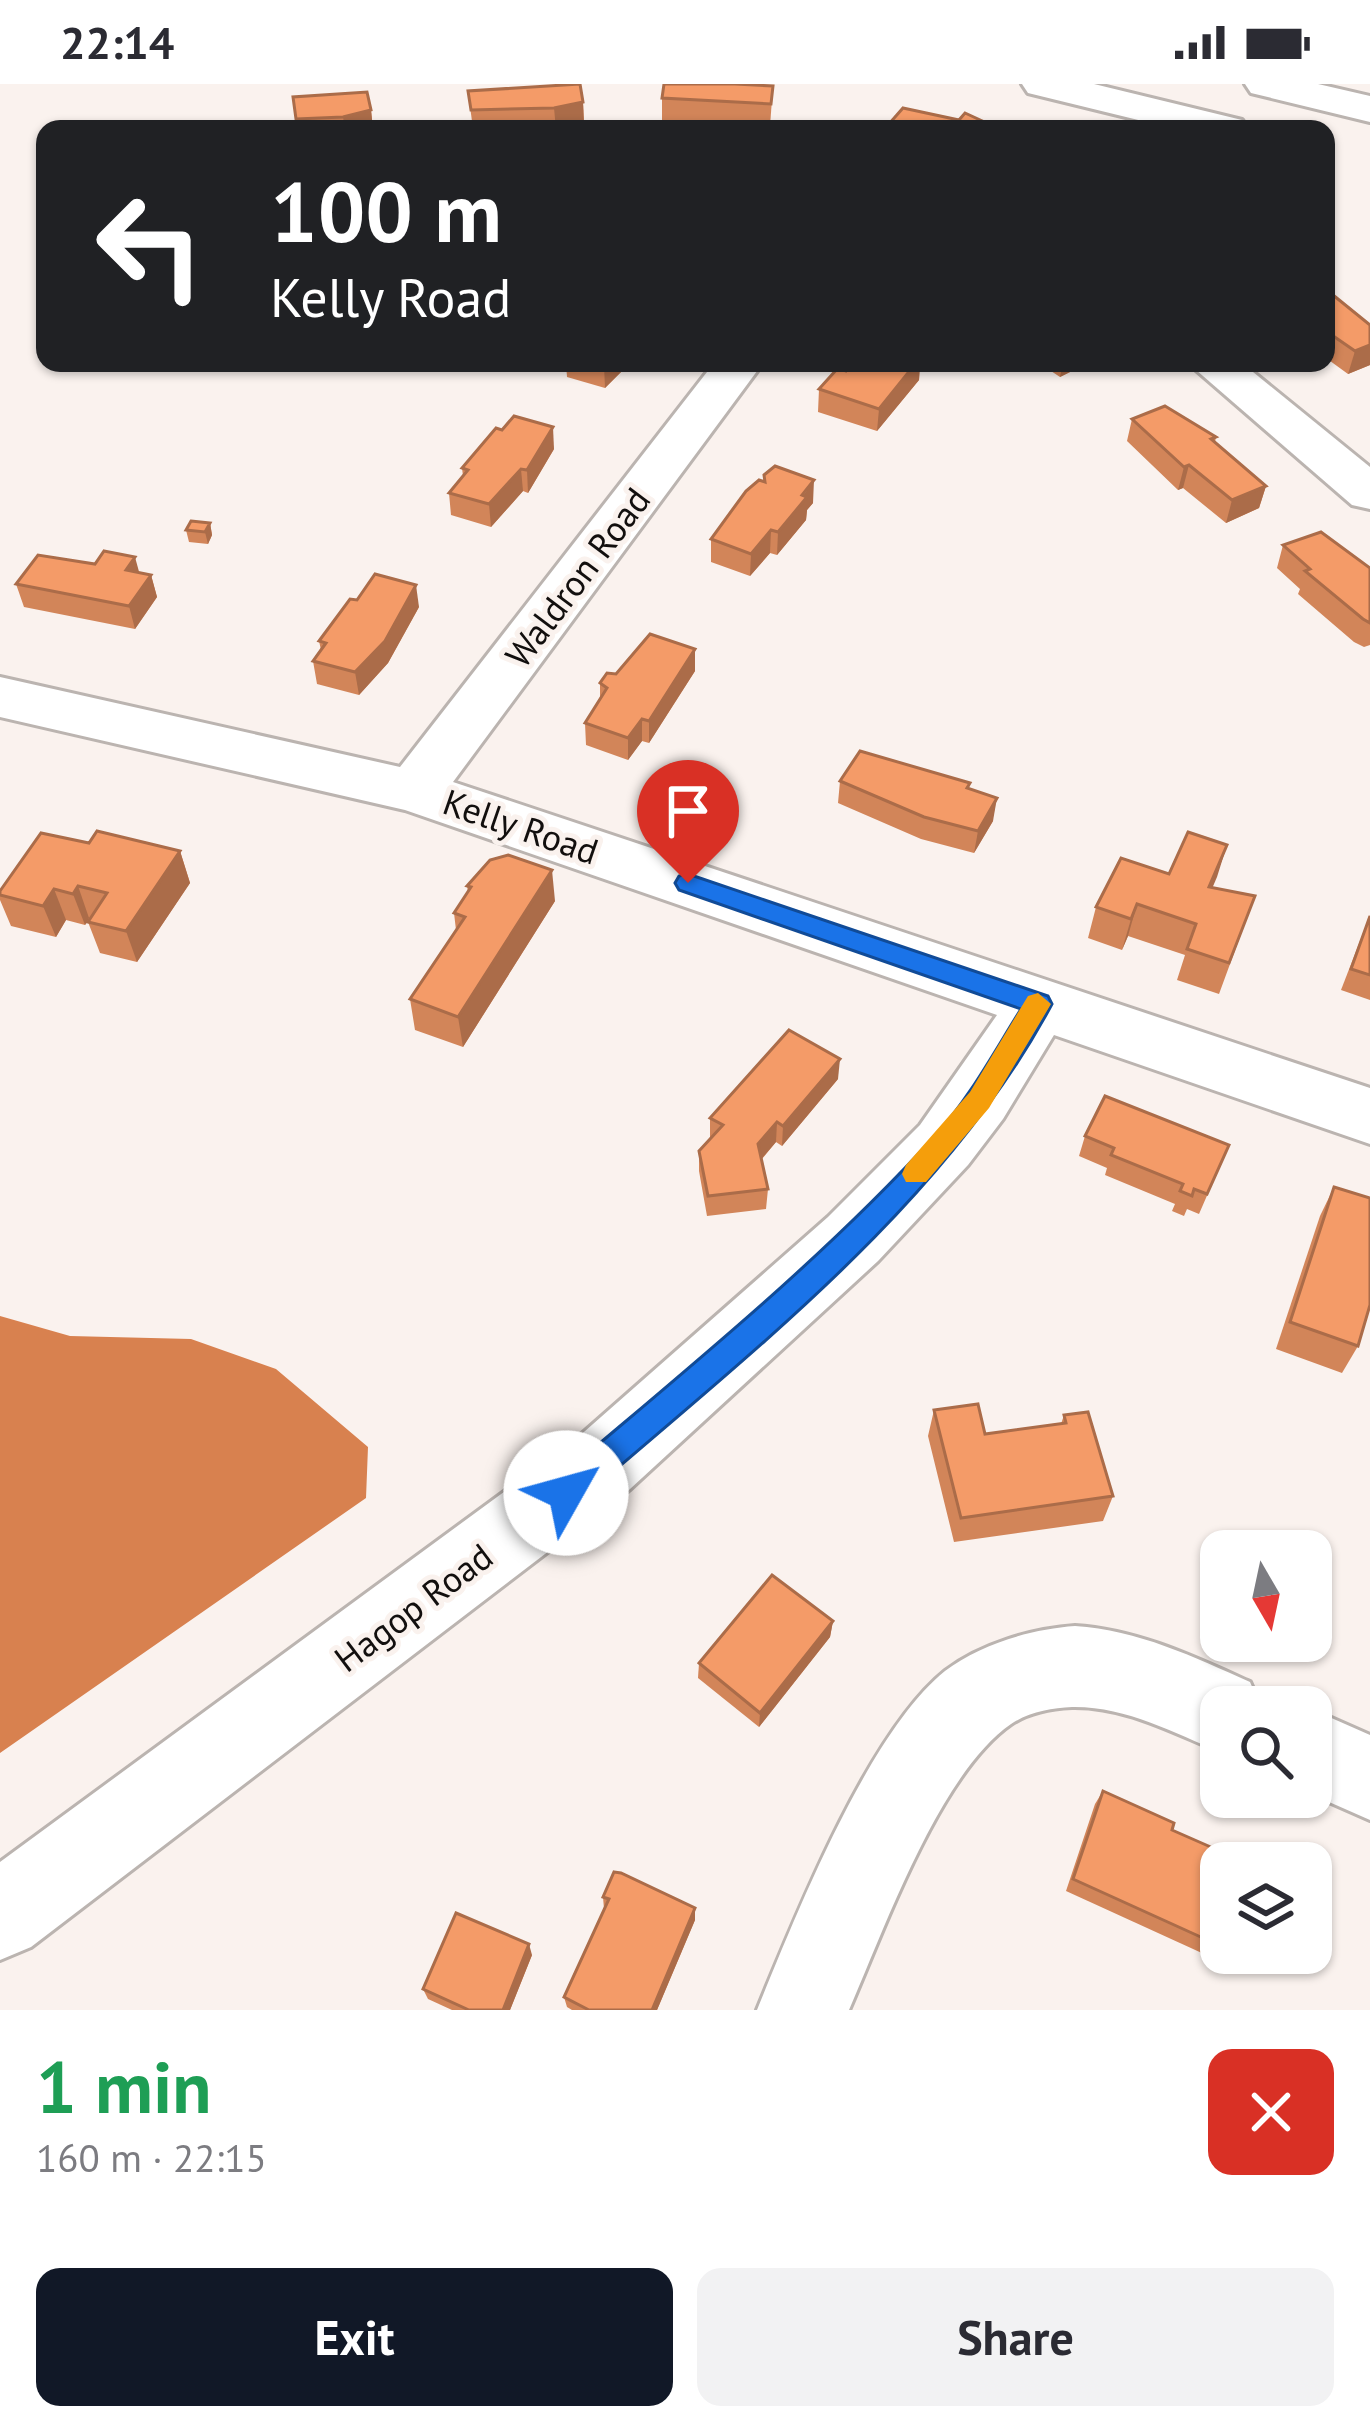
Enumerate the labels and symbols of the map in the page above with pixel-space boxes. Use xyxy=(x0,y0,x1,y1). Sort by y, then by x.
street label: Waldron Road xyxy=(494,478,660,676)
pin xyxy=(637,760,739,883)
street label: Kelly Road xyxy=(437,778,605,874)
position arrow xyxy=(503,1430,629,1556)
north arrow xyxy=(1200,1530,1332,1662)
street label: Hagop Road xyxy=(325,1532,501,1682)

